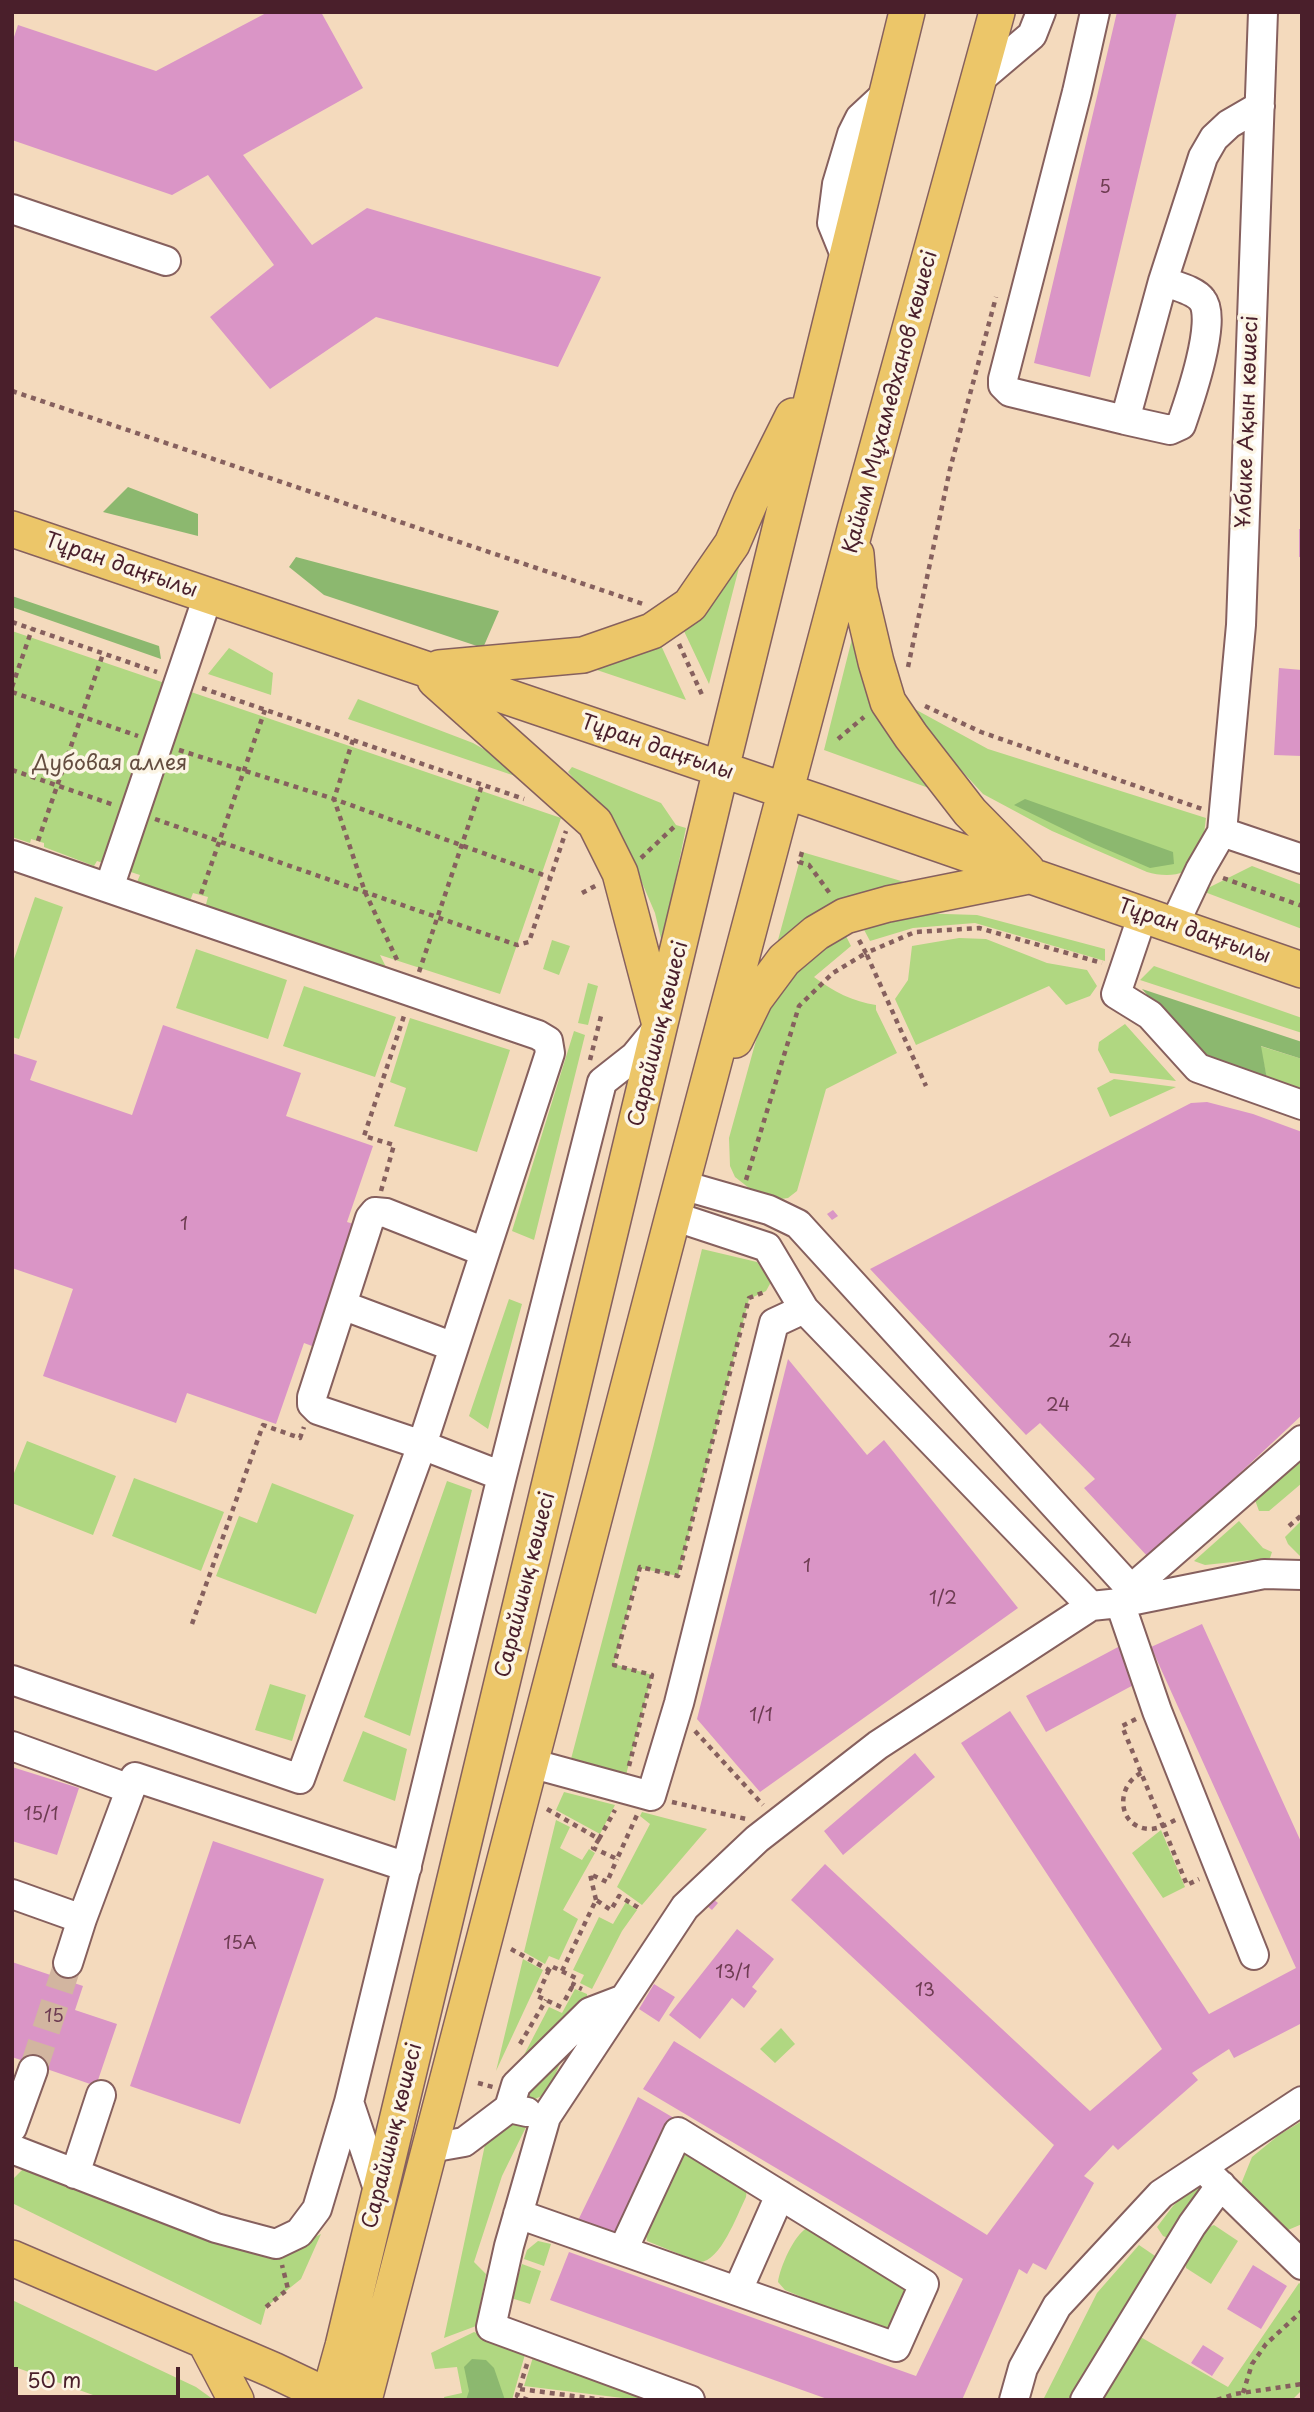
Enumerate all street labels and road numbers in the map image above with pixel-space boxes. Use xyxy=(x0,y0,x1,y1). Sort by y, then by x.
street label: Қайым Мұхамедханов көшесі xyxy=(838,248,944,556)
street label: Ұлбике Ақын көшесі xyxy=(1232,315,1264,529)
street label: Тұран даңғылы xyxy=(41,528,201,604)
street label: Тұран даңғылы xyxy=(577,710,737,786)
street label: Тұран даңғылы xyxy=(1114,894,1274,970)
street label: Сарайшық көшесі xyxy=(624,938,694,1130)
street label: Сарайшық көшесі xyxy=(491,1489,561,1681)
street label: Сарайшық көшесі xyxy=(358,2040,428,2232)

